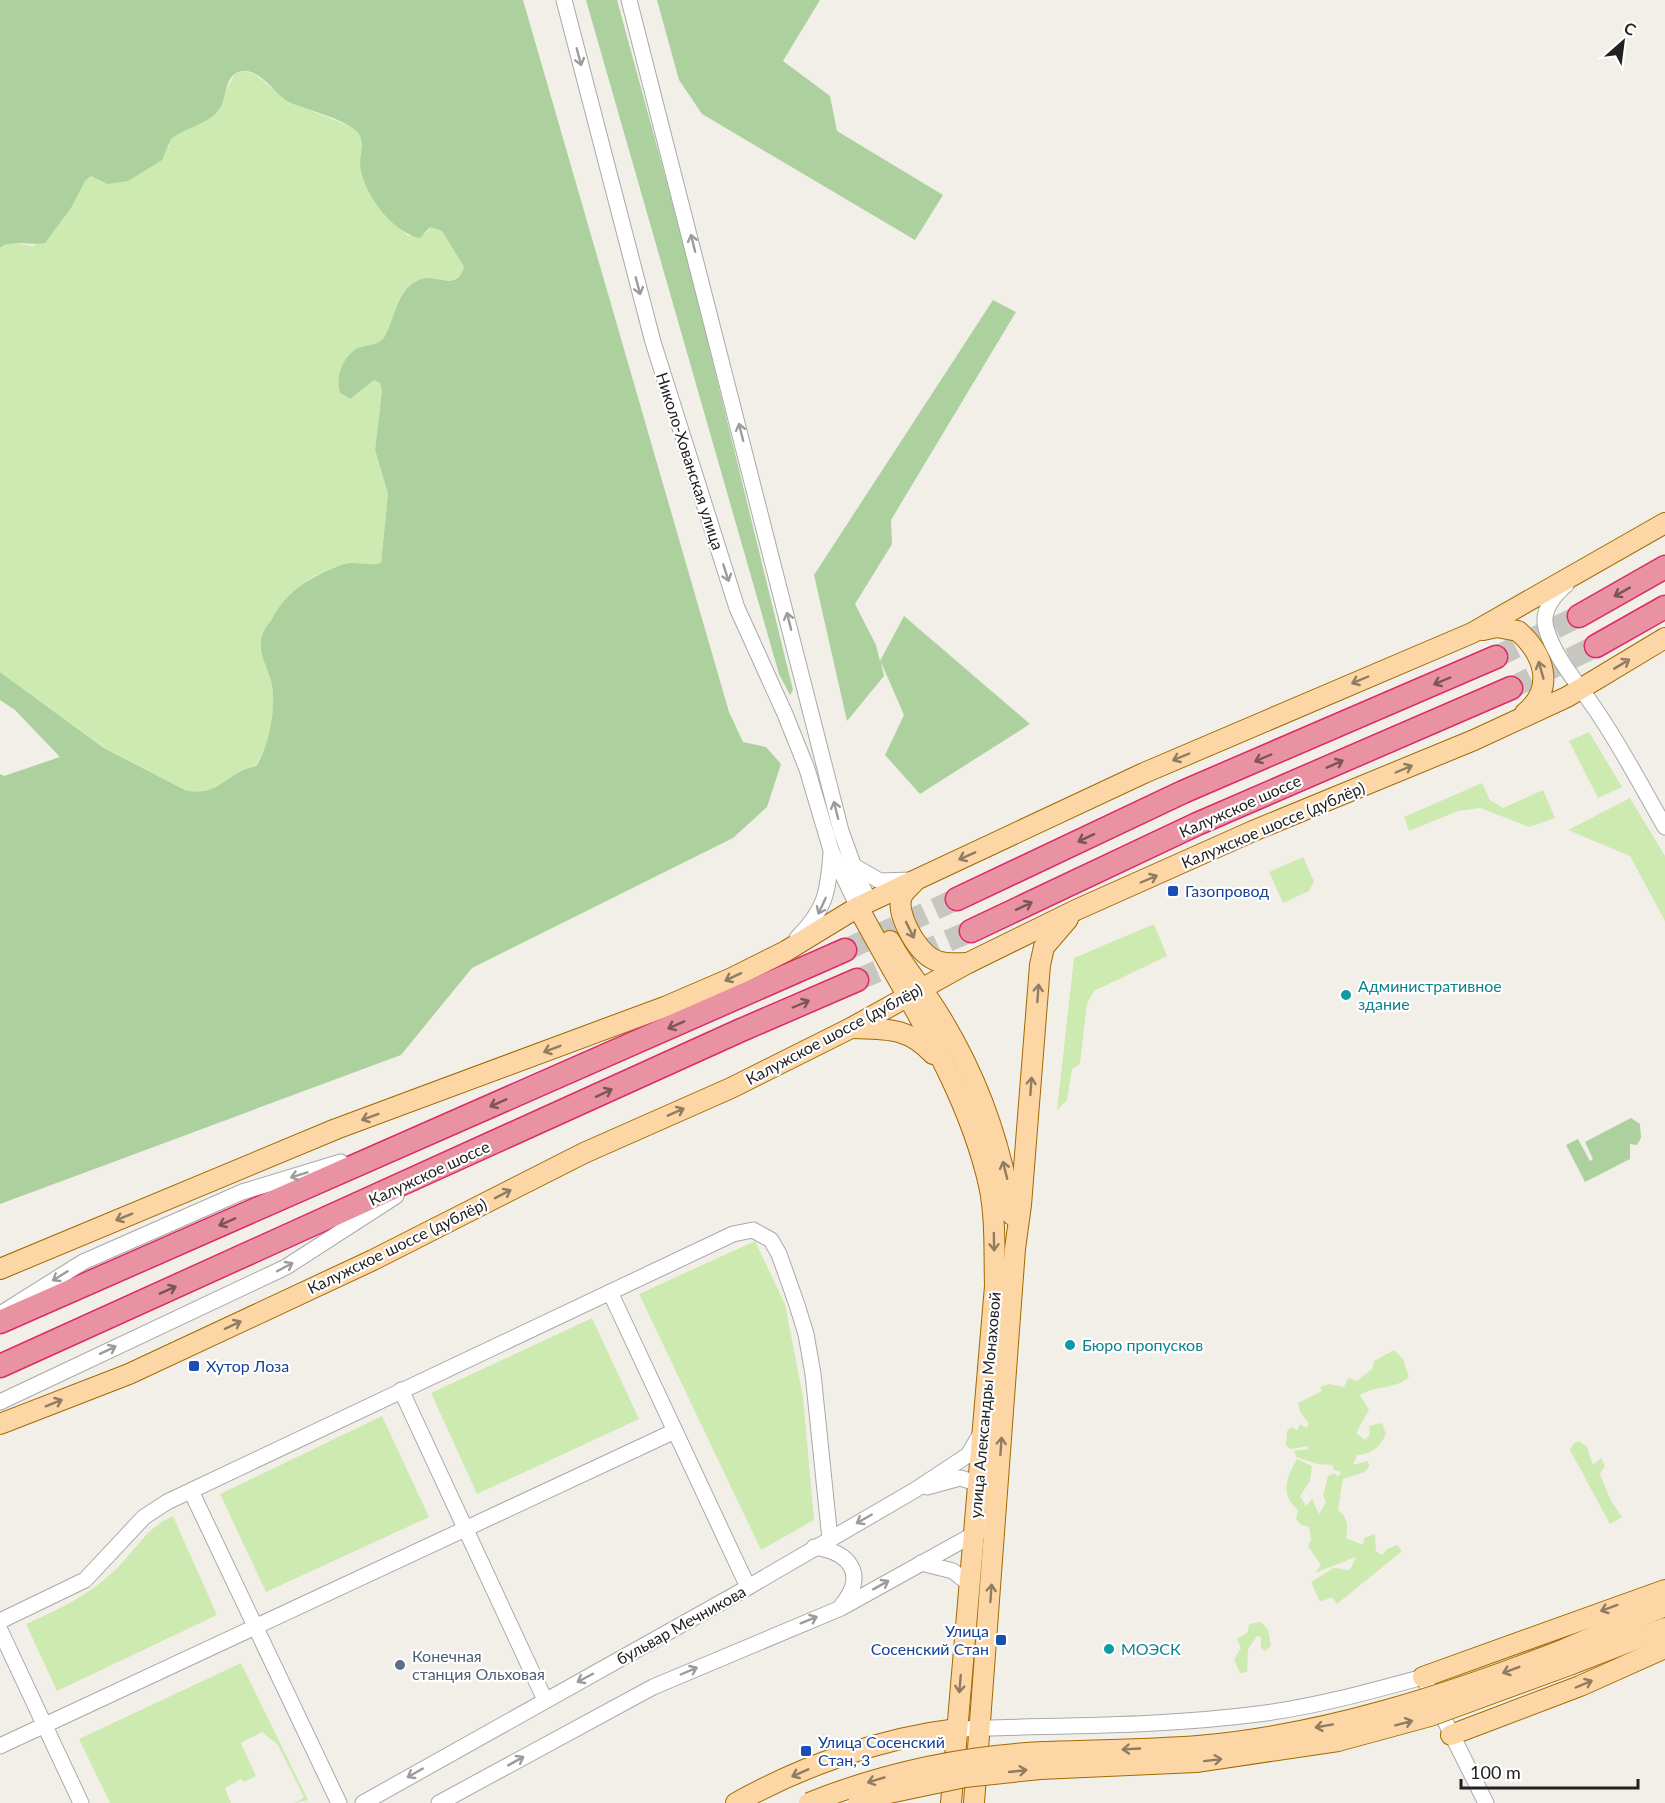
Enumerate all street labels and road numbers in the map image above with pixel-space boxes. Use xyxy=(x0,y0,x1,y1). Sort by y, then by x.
street label: Николо-Хованская улица xyxy=(653,370,728,552)
street label: Калужское шоссе xyxy=(1176,770,1304,841)
street label: Калужское шоссе (дублёр) xyxy=(1178,777,1367,872)
street label: Калужское шоссе (дублёр) xyxy=(742,979,925,1088)
street label: Калужское шоссе xyxy=(365,1136,492,1209)
street label: Калужское шоссе (дублёр) xyxy=(304,1194,490,1297)
street label: улица Александры Монаховой xyxy=(965,1291,1004,1519)
street label: бульвар Мечникова xyxy=(613,1581,749,1668)

